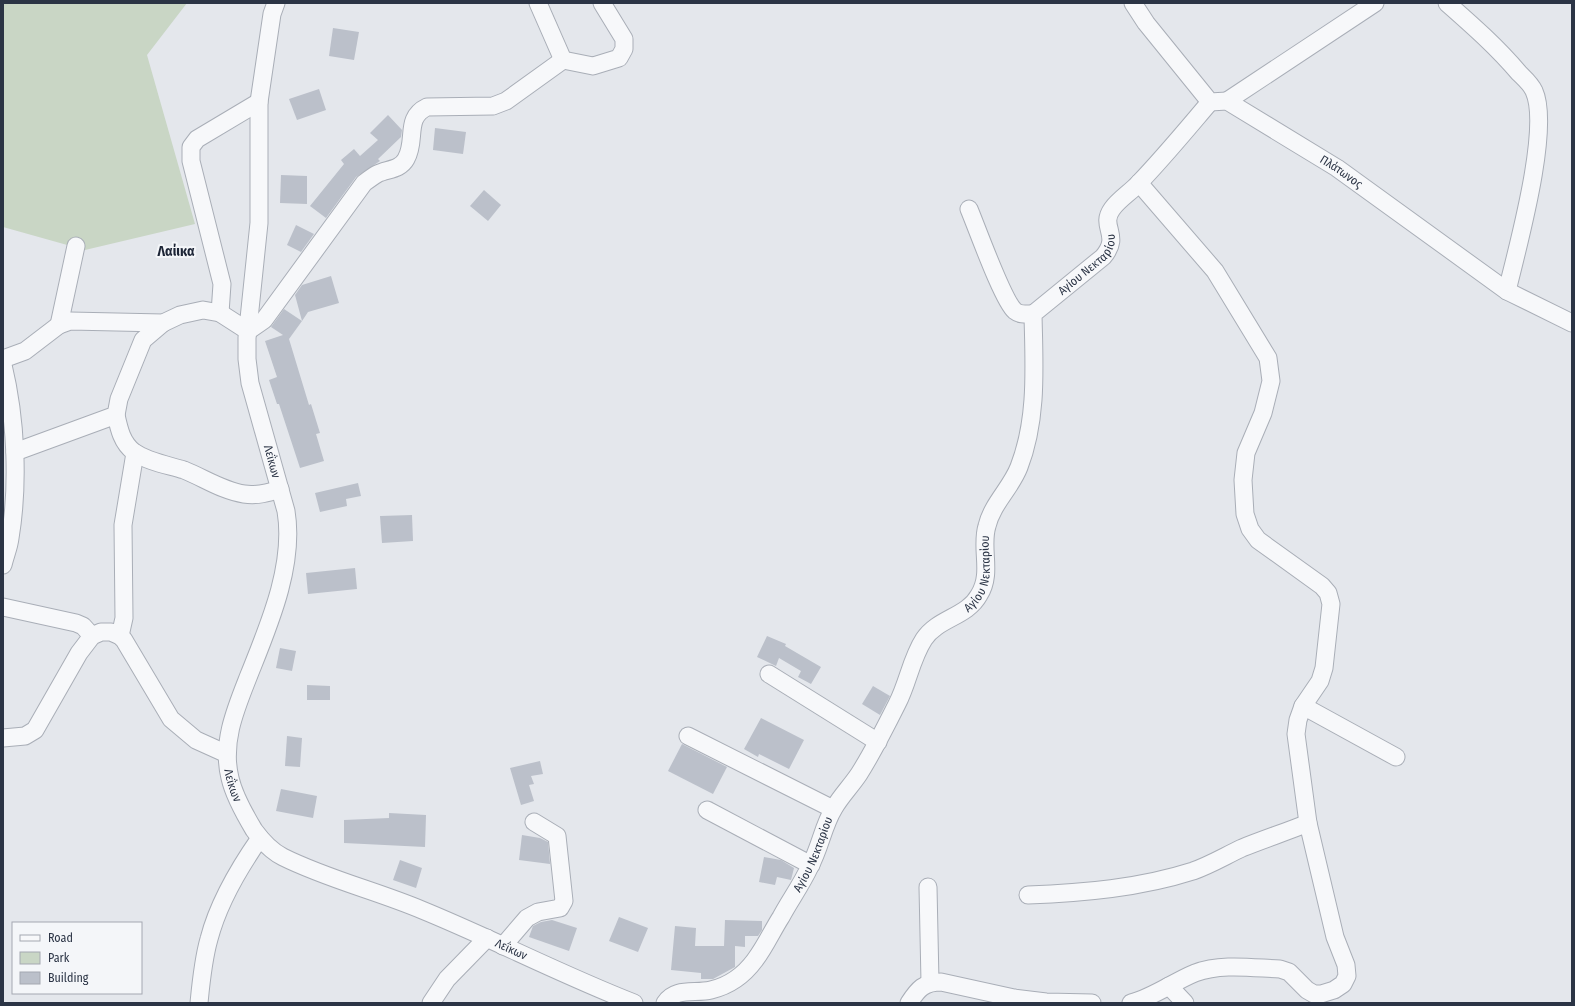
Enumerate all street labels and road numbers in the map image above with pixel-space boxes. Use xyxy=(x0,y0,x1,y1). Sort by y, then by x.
street label: Πλάτωνος xyxy=(1318,152,1365,191)
street label: Αγίου Νεκταρίου xyxy=(1055,233,1118,298)
street label: Λεΐκων xyxy=(261,443,284,480)
street label: Αγίου Νεκταρίου xyxy=(961,535,993,615)
street label: Λεΐκων xyxy=(221,768,245,805)
street label: Αγίου Νεκταρίου xyxy=(790,814,836,895)
street label: Λεΐκων xyxy=(493,936,530,963)

